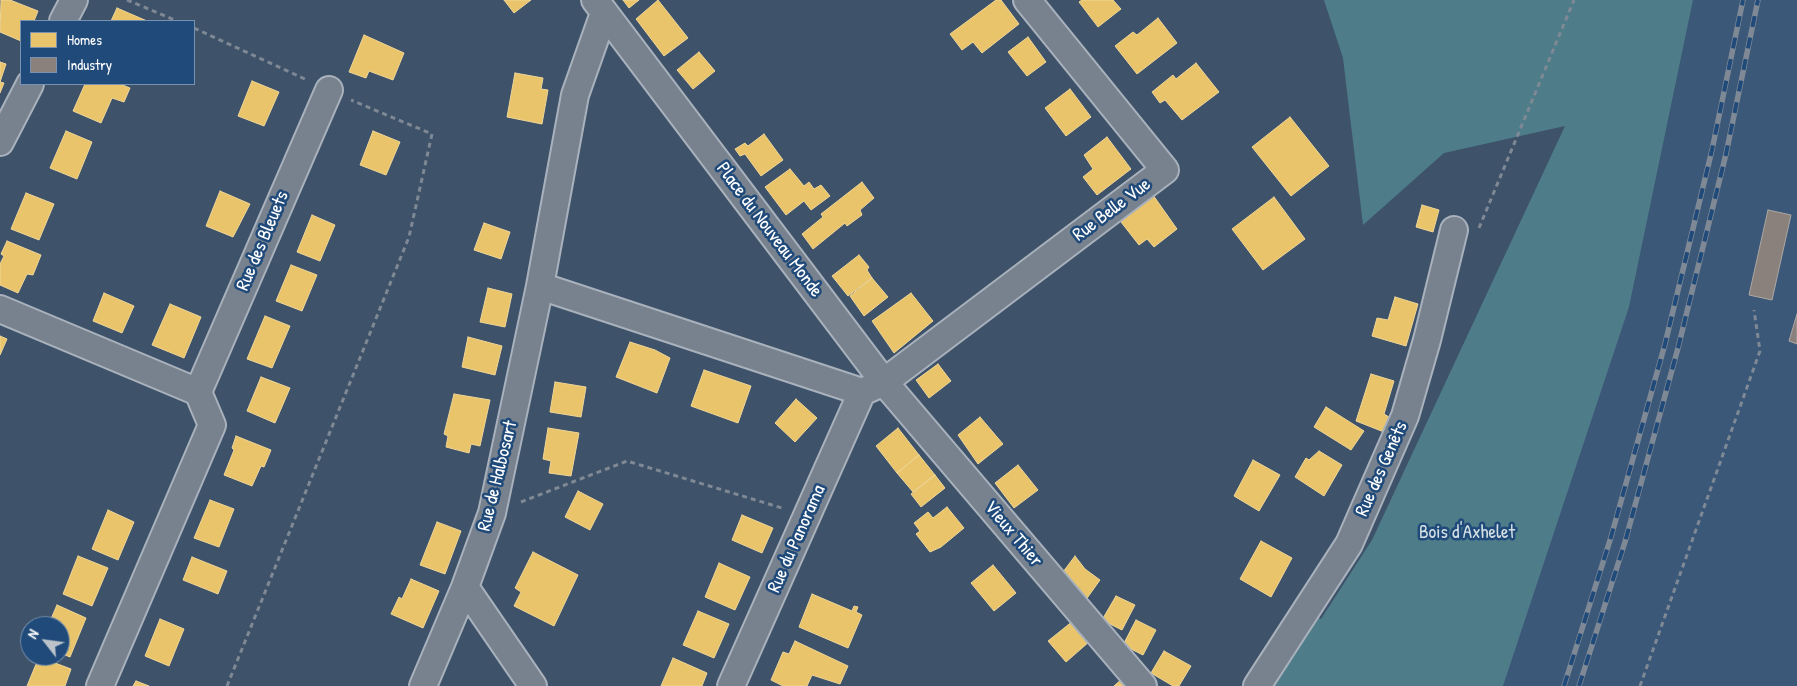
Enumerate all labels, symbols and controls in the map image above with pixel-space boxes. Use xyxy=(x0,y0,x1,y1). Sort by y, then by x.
legend xyxy=(20,20,195,85)
text: Homes xyxy=(67,29,102,50)
text: Industry xyxy=(67,54,112,75)
street label: Place du Nouveau Monde xyxy=(711,158,827,302)
street label: Rue Belle Vue xyxy=(1069,173,1155,247)
street label: Rue des Bleuets xyxy=(232,188,294,294)
street label: Rue de Halbosart xyxy=(473,418,523,534)
street label: Rue des Genêts xyxy=(1351,418,1413,520)
street label: Rue du Panorama xyxy=(763,482,831,596)
street label: Vieux Thier xyxy=(979,496,1047,572)
park label: Bois d'Axhelet xyxy=(1419,522,1515,544)
north arrow xyxy=(20,616,70,666)
text: N xyxy=(22,626,43,642)

